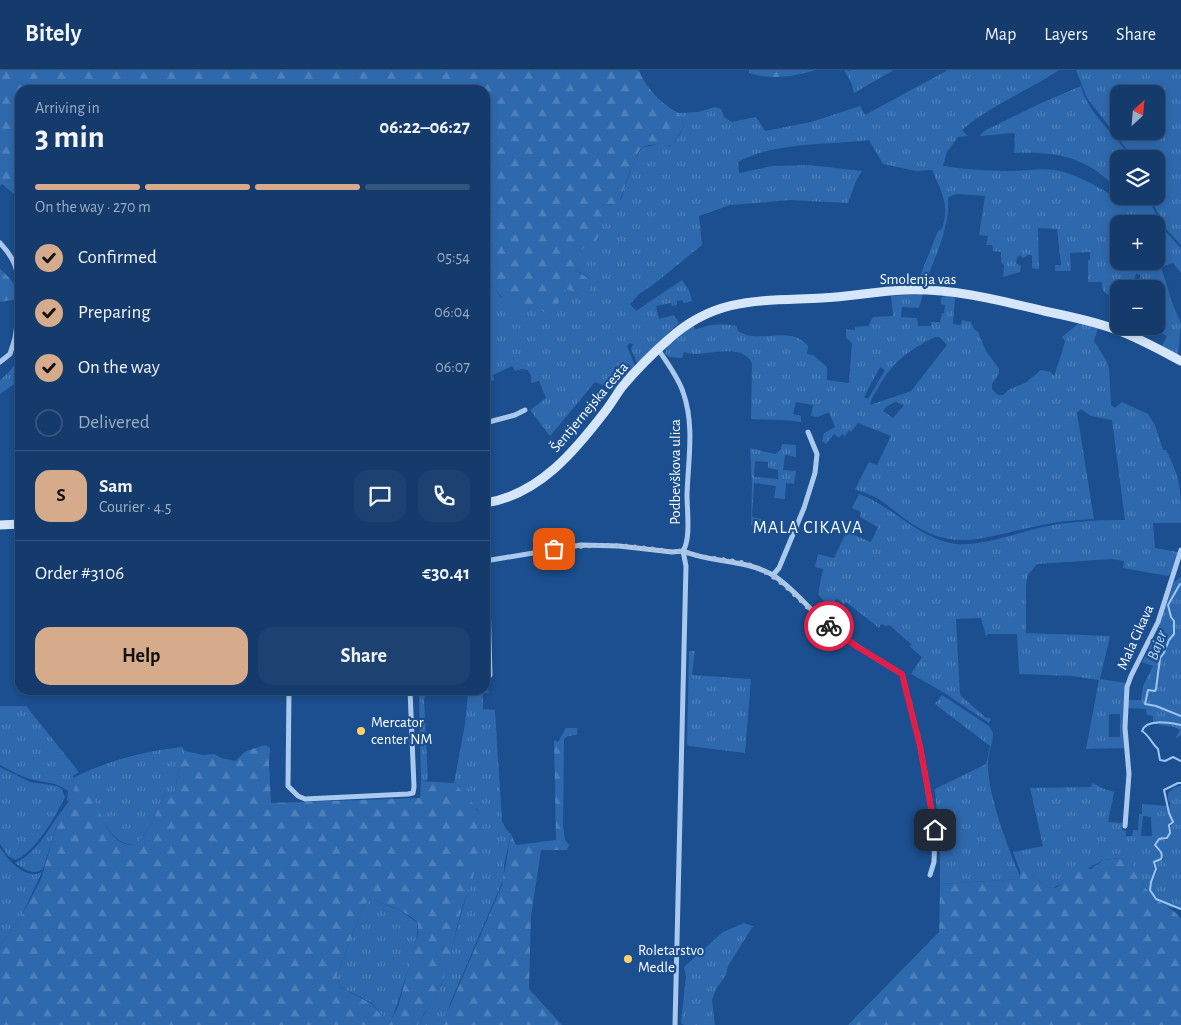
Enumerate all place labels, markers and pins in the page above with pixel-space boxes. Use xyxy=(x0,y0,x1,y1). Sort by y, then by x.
pin xyxy=(533,528,575,570)
place label: Mercator center NM xyxy=(371,715,432,747)
marker: Mercator center NM xyxy=(355,725,367,737)
pin xyxy=(914,809,956,851)
place label: Roletarstvo Medle xyxy=(638,943,704,975)
marker: Roletarstvo Medle xyxy=(622,953,634,965)

